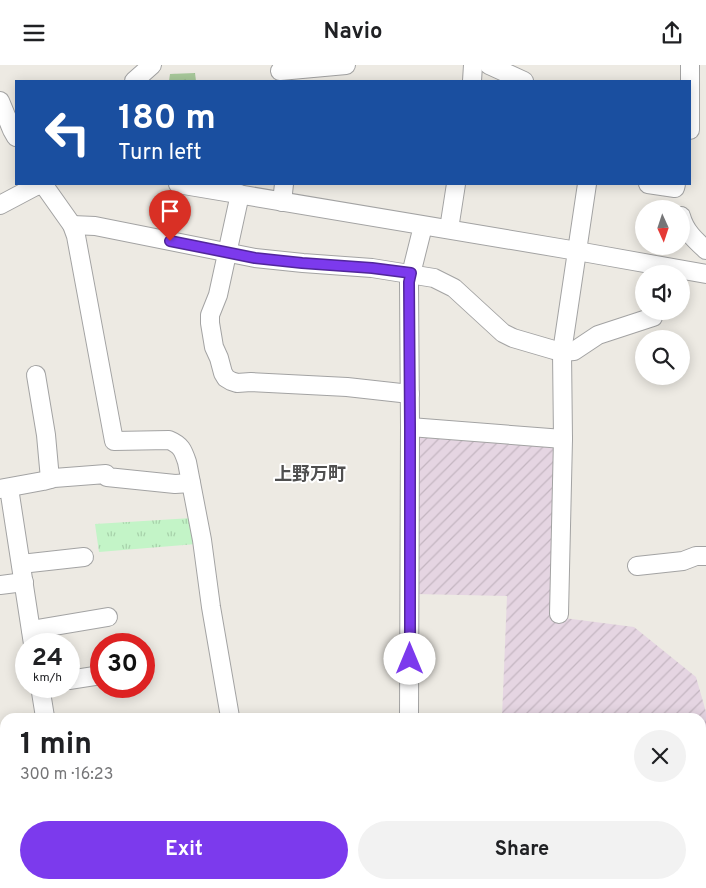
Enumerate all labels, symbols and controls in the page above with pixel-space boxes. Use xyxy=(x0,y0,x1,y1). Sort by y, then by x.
icon: menu xyxy=(20,19,48,47)
text: Navio xyxy=(324,19,382,46)
icon: share xyxy=(658,19,686,47)
text: 180 m xyxy=(118,97,216,141)
icon: left xyxy=(35,100,100,165)
text: Turn left xyxy=(118,140,201,167)
pin xyxy=(149,190,191,241)
icon: arrive xyxy=(156,197,184,225)
north arrow xyxy=(635,200,690,255)
map controls xyxy=(635,200,690,385)
button: sound xyxy=(635,265,690,320)
button: search xyxy=(635,330,690,385)
district label: 上野万町 xyxy=(274,464,346,487)
position arrow xyxy=(383,632,435,684)
speed limit sign: 30 xyxy=(90,633,155,698)
text: 24 xyxy=(32,643,63,675)
text: km/h xyxy=(33,670,62,686)
text: 1 min xyxy=(20,727,92,764)
button: close xyxy=(634,730,686,782)
text: 300 m · 16:23 xyxy=(20,765,113,785)
button: Exit xyxy=(20,821,348,879)
button: Share xyxy=(358,821,686,879)

